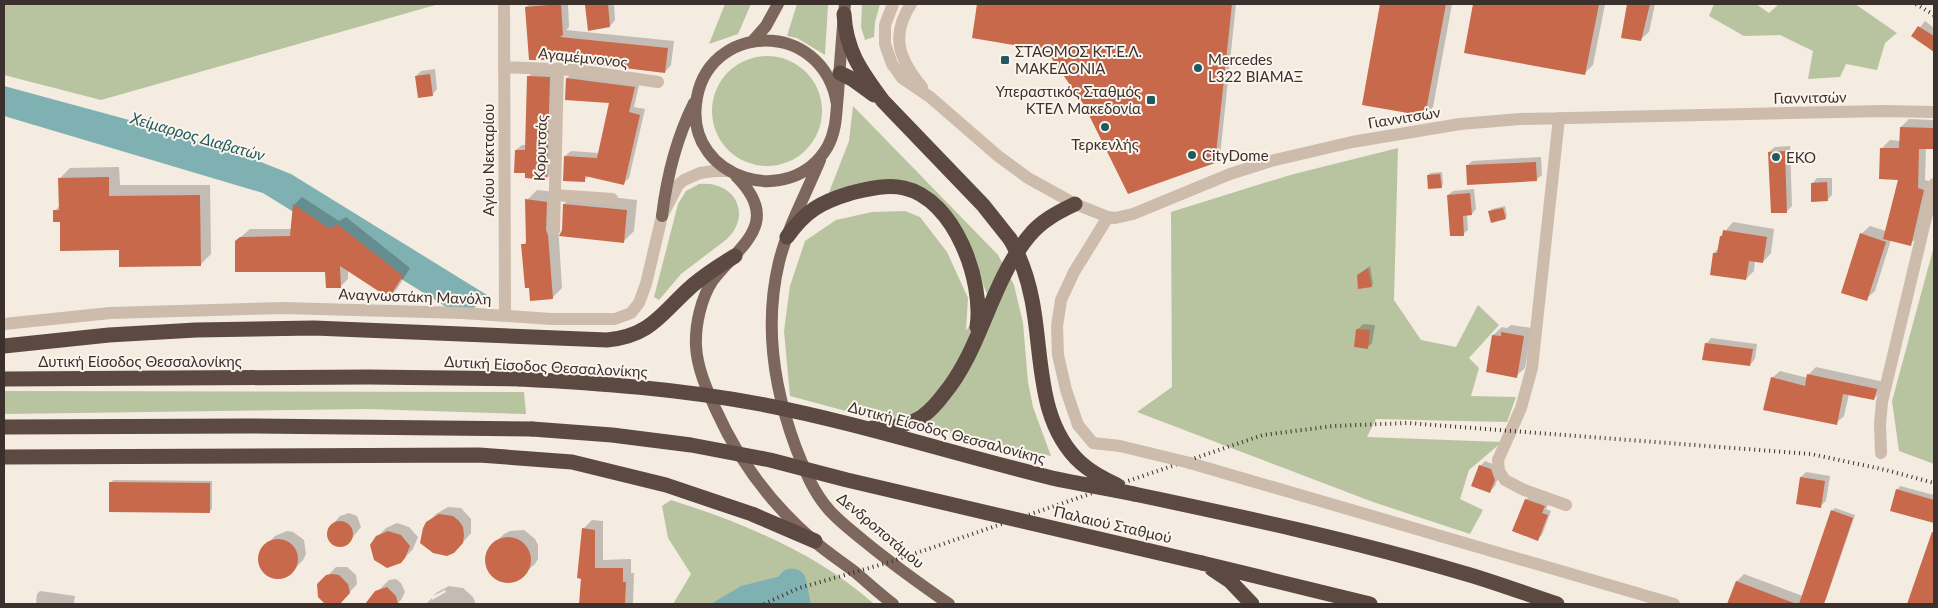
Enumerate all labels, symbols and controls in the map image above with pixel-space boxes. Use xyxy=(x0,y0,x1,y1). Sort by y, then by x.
place label: ΣΤΑΘΜΟΣ Κ.Τ.Ε.Λ. ΜΑΚΕΔΟΝΙΑ xyxy=(1015,42,1142,77)
street label: Αγαμέμνονος xyxy=(538,43,629,71)
place label: Mercedes L322 ΒΙΑΜΑΞ xyxy=(1208,50,1303,85)
marker: ΣΤΑΘΜΟΣ Κ.Τ.Ε.Λ. ΜΑΚΕΔΟΝΙΑ xyxy=(999,54,1011,66)
marker: Mercedes L322 ΒΙΑΜΑΞ xyxy=(1192,62,1204,74)
place label: Υπεραστικός Σταθμός ΚΤΕΛ Μακεδονία xyxy=(995,82,1141,117)
street label: Γιαννιτσών xyxy=(1773,87,1847,107)
marker: Υπεραστικός Σταθμός ΚΤΕΛ Μακεδονία xyxy=(1145,94,1157,106)
street label: Γιαννιτσών xyxy=(1366,102,1442,132)
street label: Αγίου Νεκταρίου xyxy=(479,104,497,216)
water label: Χείμαρρος Διαβατών xyxy=(128,107,268,164)
street label: Κορυτσάς xyxy=(530,115,550,181)
marker: Τερκενλής xyxy=(1099,121,1111,133)
place label: Τερκενλής xyxy=(1071,135,1139,153)
place label: CityDome xyxy=(1202,146,1269,164)
place label: ΕΚΟ xyxy=(1786,148,1816,166)
marker: CityDome xyxy=(1186,149,1198,161)
marker: ΕΚΟ xyxy=(1770,151,1782,163)
street label: Αναγνωστάκη Μανόλη xyxy=(338,284,492,308)
street label: Δυτική Είσοδος Θεσσαλονίκης xyxy=(38,352,242,370)
street label: Δυτική Είσοδος Θεσσαλονίκης xyxy=(444,352,648,380)
street label: Δυτική Είσοδος Θεσσαλονίκης xyxy=(846,397,1048,467)
street label: Δενδροποτάμου xyxy=(834,488,928,572)
street label: Παλαιού Σταθμού xyxy=(1052,502,1174,546)

